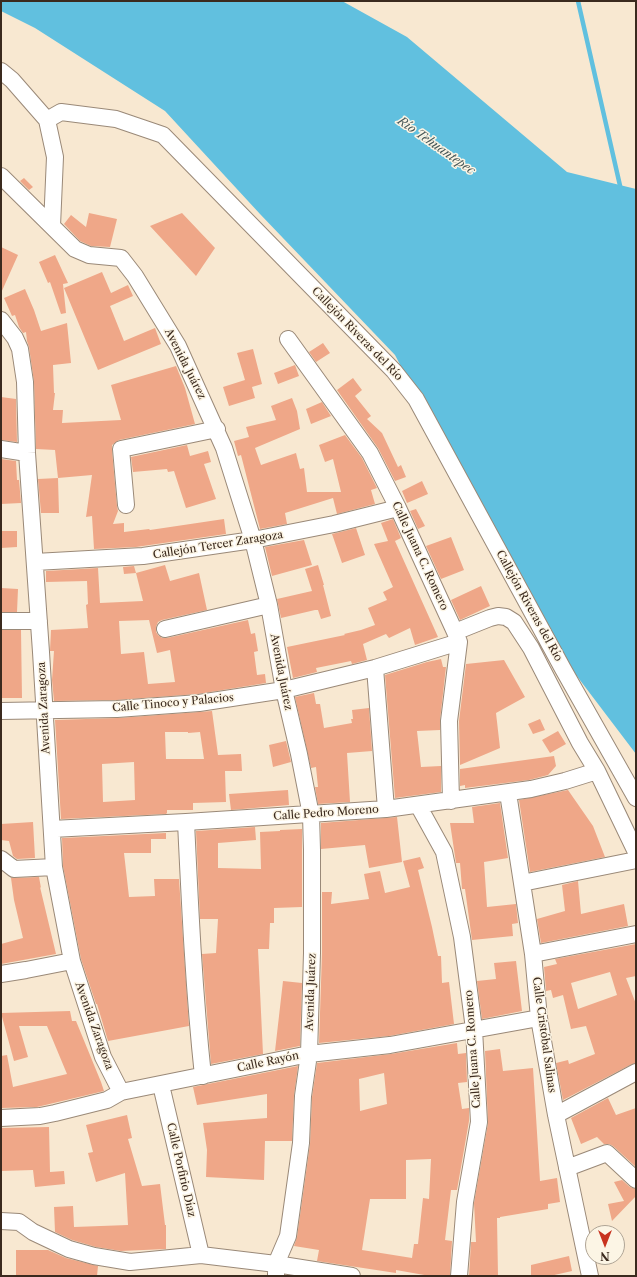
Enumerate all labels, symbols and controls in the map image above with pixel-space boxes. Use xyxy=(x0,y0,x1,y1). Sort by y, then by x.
water label: Río Tehuantepec xyxy=(395,114,477,178)
street label: Callejón Riveras del Río xyxy=(309,284,405,384)
street label: Avenida Juárez xyxy=(161,326,209,402)
street label: Calle Juana C. Romero xyxy=(389,500,451,612)
street label: Callejón Tercer Zaragoza xyxy=(152,528,284,562)
street label: Callejón Riveras del Río xyxy=(493,548,565,664)
street label: Avenida Juárez xyxy=(267,633,295,711)
street label: Avenida Zaragoza xyxy=(35,661,53,755)
street label: Calle Tinoco y Palacios xyxy=(112,691,234,715)
street label: Calle Pedro Moreno xyxy=(273,803,379,823)
street label: Avenida Juárez xyxy=(303,953,319,1031)
street label: Calle Cristóbal Salinas xyxy=(529,976,559,1094)
street label: Avenida Zaragoza xyxy=(72,980,116,1072)
street label: Calle Juana C. Romero xyxy=(462,989,484,1109)
street label: Calle Rayón xyxy=(236,1049,300,1075)
street label: Calle Porfirio Díaz xyxy=(164,1121,198,1219)
north arrow xyxy=(585,1225,625,1265)
text: N xyxy=(600,1249,610,1263)

